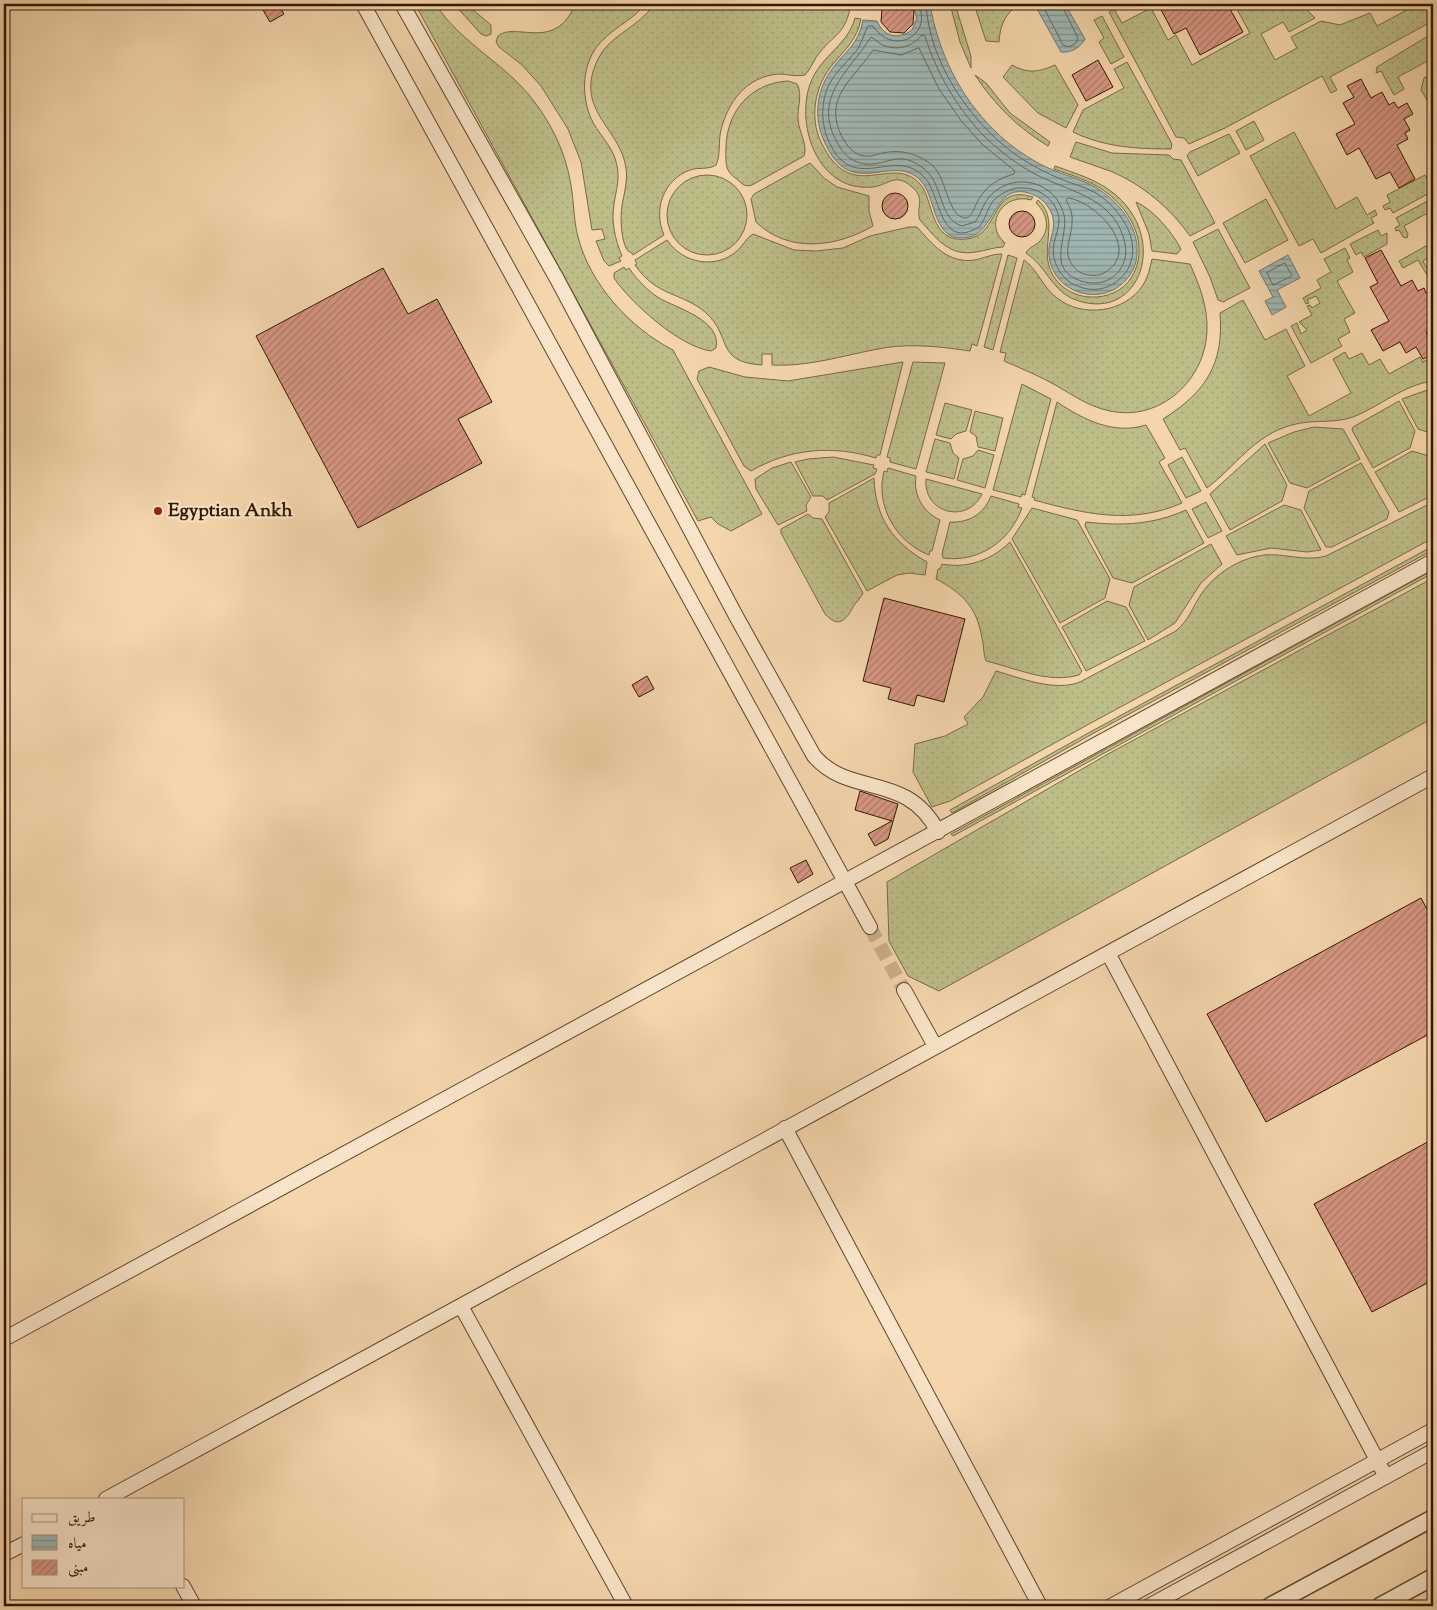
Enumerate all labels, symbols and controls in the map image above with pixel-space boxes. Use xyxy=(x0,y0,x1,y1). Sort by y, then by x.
place label: Egyptian Ankh xyxy=(168,498,294,525)
marker: Egyptian Ankh xyxy=(152,505,164,517)
legend xyxy=(22,1498,185,1588)
text: طريق xyxy=(68,1508,95,1529)
text: مياه xyxy=(68,1534,86,1555)
text: مبنى xyxy=(68,1558,88,1579)

